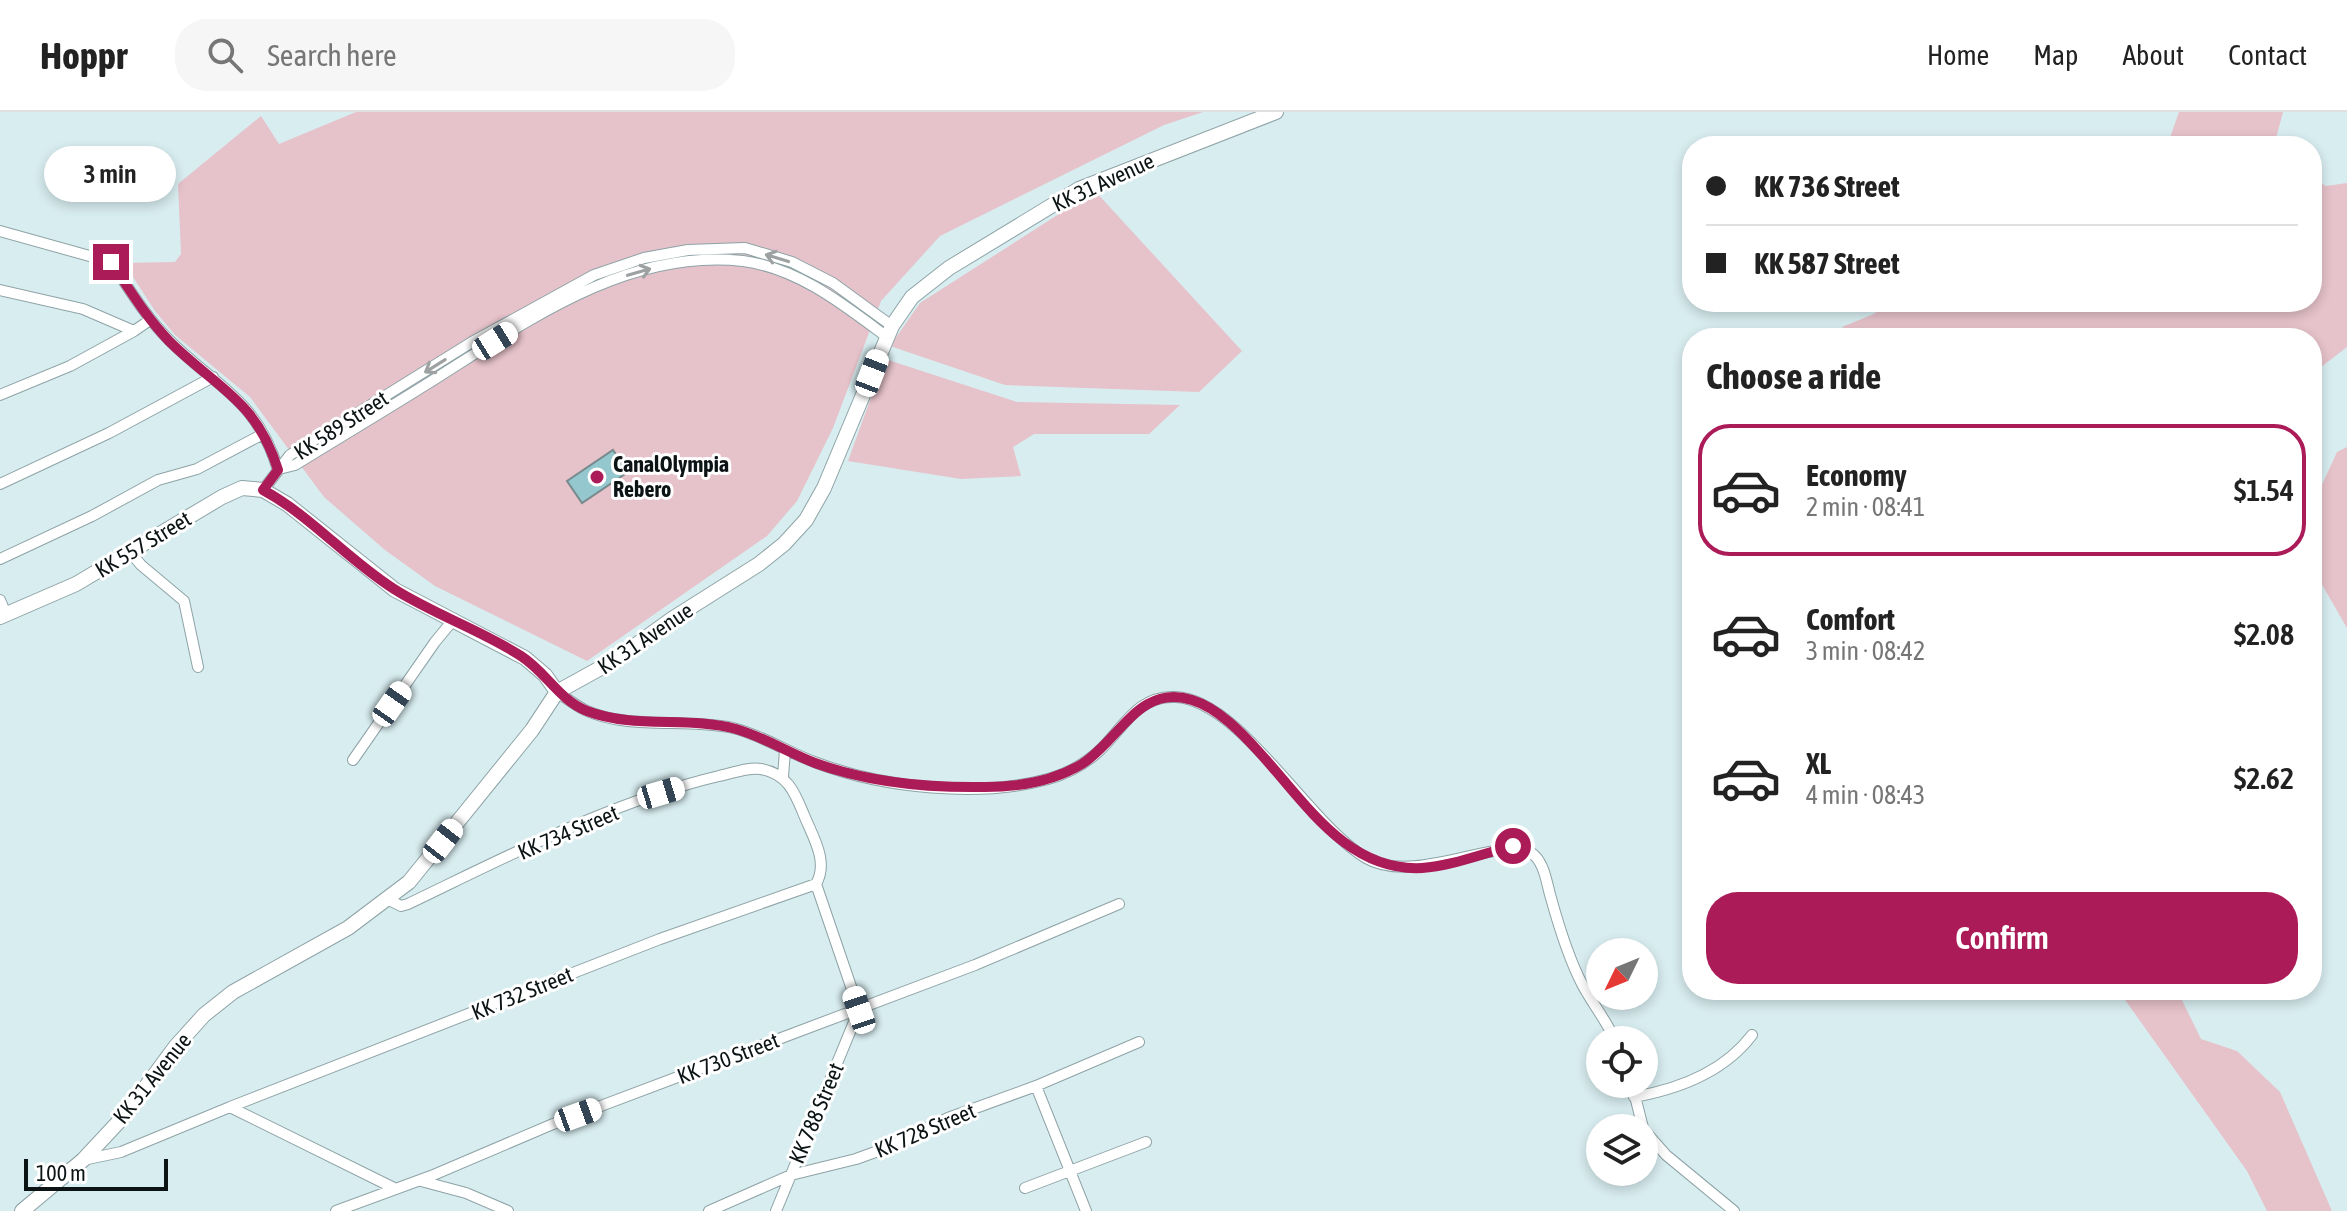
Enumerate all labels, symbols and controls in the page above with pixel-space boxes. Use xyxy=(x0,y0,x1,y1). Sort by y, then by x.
search box xyxy=(175,19,735,91)
icon: search xyxy=(203,33,247,77)
text: Hoppr xyxy=(40,34,127,77)
text: Search here xyxy=(267,38,397,72)
text: Home xyxy=(1927,39,1989,71)
text: Map xyxy=(2033,39,2078,71)
text: About xyxy=(2122,39,2184,71)
text: Contact xyxy=(2228,39,2307,71)
callout: 3 min xyxy=(45,146,177,202)
street label: KK 31 Avenue xyxy=(1048,147,1158,217)
text: 3 min xyxy=(83,159,137,189)
text: KK 736 Street xyxy=(1754,169,1900,203)
route end xyxy=(93,244,129,280)
text: KK 587 Street xyxy=(1754,246,1900,280)
one-way arrow xyxy=(765,250,791,265)
one-way arrow xyxy=(625,264,651,279)
car xyxy=(468,318,522,364)
car xyxy=(852,346,892,400)
text: Choose a ride xyxy=(1706,355,1881,397)
one-way arrow xyxy=(424,358,447,374)
street label: KK 589 Street xyxy=(289,385,393,465)
place label: CanalOlympia Rebero xyxy=(613,451,729,502)
icon: car xyxy=(1710,454,1782,526)
text: Economy xyxy=(1806,458,1907,492)
marker: CanalOlympia Rebero xyxy=(588,468,606,486)
text: $1.54 xyxy=(2234,473,2294,507)
text: 2 min · 08:41 xyxy=(1806,492,1925,522)
street label: KK 557 Street xyxy=(90,505,196,583)
street label: KK 31 Avenue xyxy=(592,597,698,679)
icon: car xyxy=(1710,598,1782,670)
text: Comfort xyxy=(1806,602,1895,636)
text: $2.08 xyxy=(2234,617,2294,651)
text: 3 min · 08:42 xyxy=(1806,636,1925,666)
car xyxy=(368,677,416,731)
icon: car xyxy=(1710,742,1782,814)
text: XL xyxy=(1806,746,1831,780)
text: $2.62 xyxy=(2234,761,2294,795)
car xyxy=(635,775,687,811)
text: 4 min · 08:43 xyxy=(1806,780,1925,810)
street label: KK 734 Street xyxy=(514,799,622,865)
car xyxy=(419,815,467,867)
route start xyxy=(1495,828,1531,864)
button: Confirm xyxy=(1706,892,2298,984)
north arrow xyxy=(1586,938,1658,1010)
map controls xyxy=(1586,938,1658,1186)
street label: KK 732 Street xyxy=(468,961,576,1025)
car xyxy=(840,983,878,1037)
button: locate xyxy=(1586,1026,1658,1098)
street label: KK 31 Avenue xyxy=(108,1027,196,1129)
street label: KK 730 Street xyxy=(673,1027,783,1089)
street label: KK 788 Street xyxy=(783,1059,849,1167)
car xyxy=(551,1096,605,1134)
street label: KK 728 Street xyxy=(871,1097,979,1163)
button: layers xyxy=(1586,1114,1658,1186)
scale bar xyxy=(24,1155,168,1191)
text: 100 m xyxy=(36,1160,86,1186)

